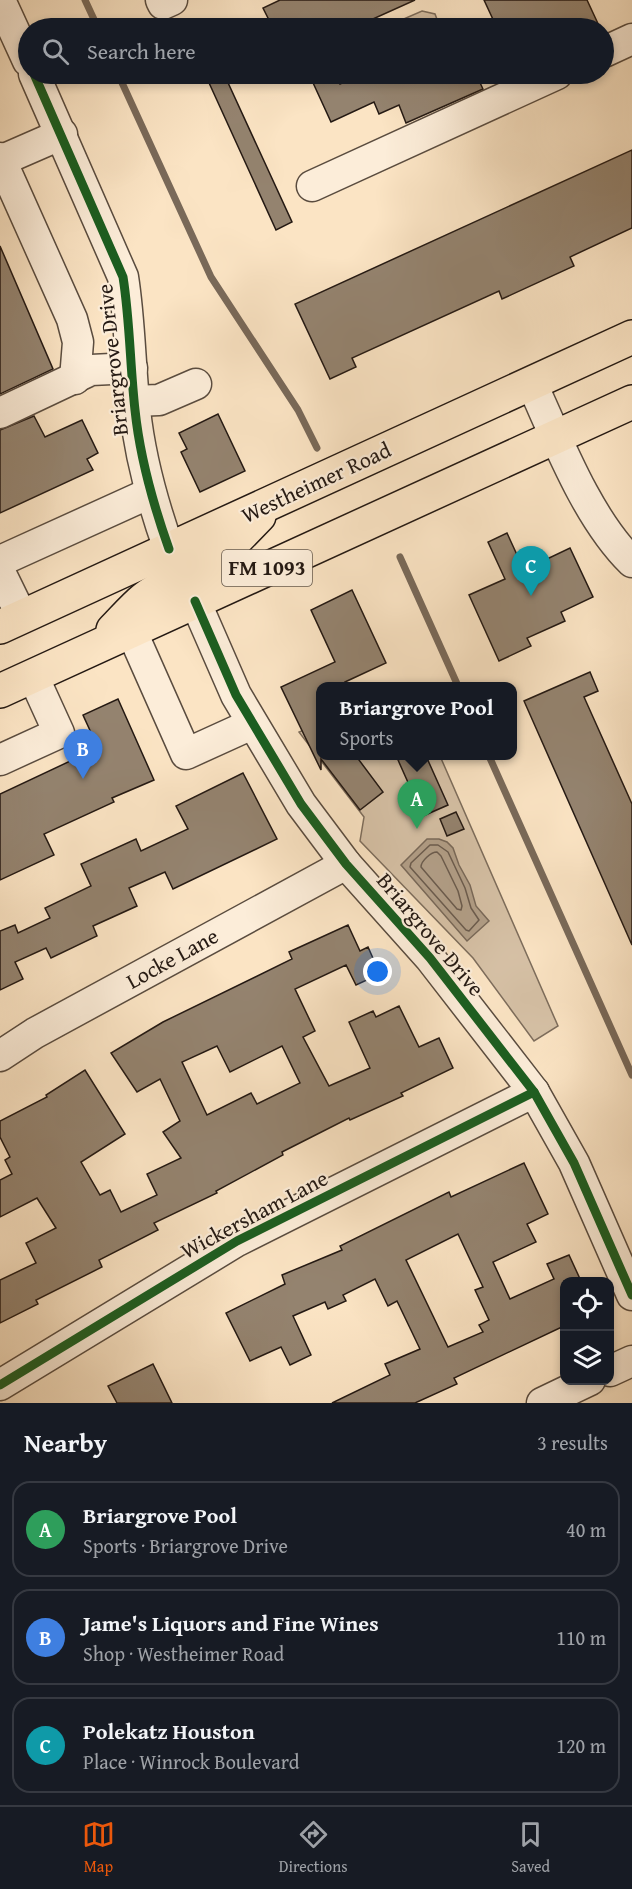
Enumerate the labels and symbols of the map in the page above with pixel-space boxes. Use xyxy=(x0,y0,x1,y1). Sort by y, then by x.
street label: Briargrove Drive xyxy=(88,282,136,438)
street label: Westheimer Road xyxy=(236,433,396,531)
pin: C xyxy=(512,546,550,596)
road number: FM 1093 xyxy=(222,550,312,586)
pin: B xyxy=(64,730,103,779)
pin: A xyxy=(398,780,436,829)
street label: Briargrove Drive xyxy=(370,865,492,1003)
street label: Locke Lane xyxy=(120,920,224,996)
your location xyxy=(363,957,392,986)
street label: Wickersham Lane xyxy=(175,1162,333,1266)

